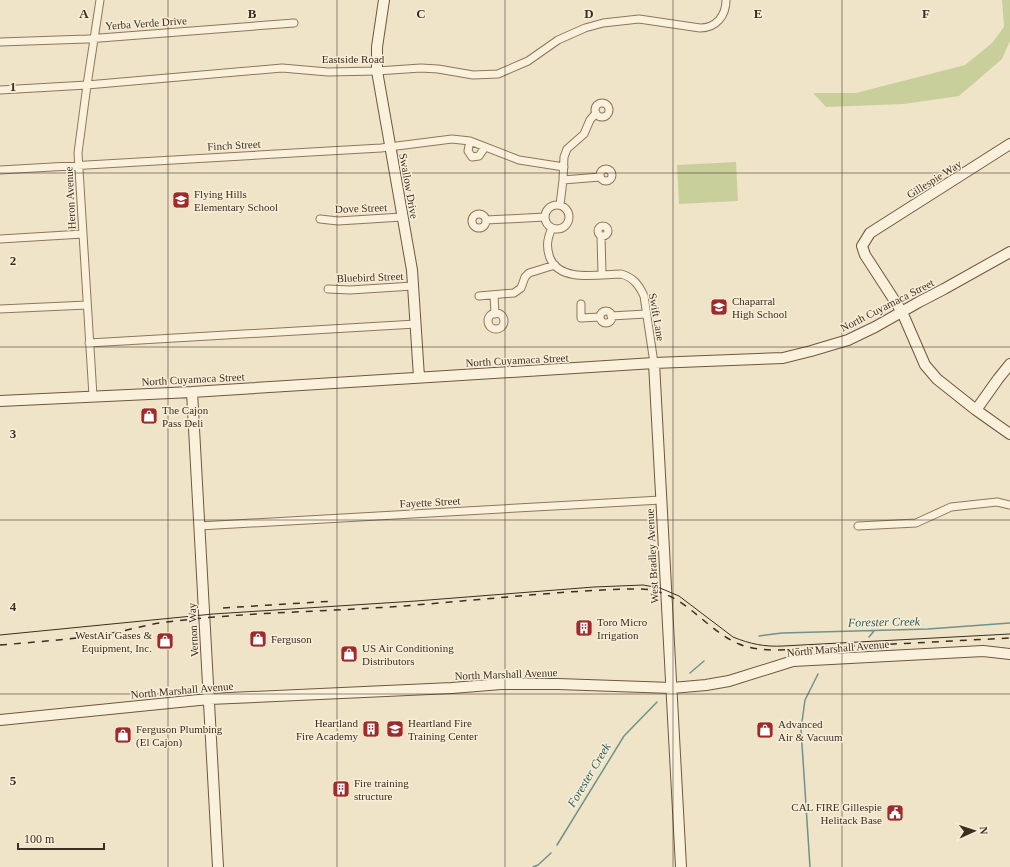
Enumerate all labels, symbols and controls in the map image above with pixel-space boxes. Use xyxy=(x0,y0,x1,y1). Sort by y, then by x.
text: A xyxy=(79,6,89,21)
text: B xyxy=(248,6,257,21)
text: C xyxy=(416,6,426,21)
text: D xyxy=(584,6,594,21)
text: E xyxy=(754,6,762,21)
text: F xyxy=(922,6,930,21)
street label: Yerba Verde Drive xyxy=(105,14,187,32)
street label: Eastside Road xyxy=(322,53,385,65)
text: 1 xyxy=(10,79,16,94)
street label: Finch Street xyxy=(207,138,261,152)
street label: Swallow Drive xyxy=(397,152,421,220)
street label: Gillespie Way xyxy=(904,157,964,201)
street label: Heron Avenue xyxy=(62,166,78,230)
place label: Flying Hills Elementary School xyxy=(194,188,278,213)
school or university icon: Flying Hills Elementary School xyxy=(171,190,191,210)
street label: Dove Street xyxy=(335,201,387,215)
text: 2 xyxy=(10,253,16,268)
street label: Bluebird Street xyxy=(336,270,404,284)
street label: North Cuyamaca Street xyxy=(838,276,936,334)
street label: Swift Lane xyxy=(647,292,667,342)
place label: Chaparral High School xyxy=(732,295,787,320)
school or university icon: Chaparral High School xyxy=(709,297,729,317)
street label: North Cuyamaca Street xyxy=(465,351,569,369)
street label: North Cuyamaca Street xyxy=(141,370,245,388)
place label: The Cajon Pass Deli xyxy=(162,404,209,429)
shop icon: The Cajon Pass Deli xyxy=(139,406,159,426)
text: 3 xyxy=(10,426,17,441)
street label: Fayette Street xyxy=(399,494,461,510)
street label: West Bradley Avenue xyxy=(644,508,660,604)
text: 4 xyxy=(10,599,17,614)
street label: Vernon Way xyxy=(186,602,200,657)
water label: Forester Creek xyxy=(847,614,921,630)
place label: Toro Micro Irrigation xyxy=(597,616,648,641)
building icon: Toro Micro Irrigation xyxy=(574,618,594,638)
place label: WestAir Gases & Equipment, Inc. xyxy=(75,629,152,654)
shop icon: Ferguson xyxy=(248,629,268,649)
shop icon: WestAir Gases & Equipment, Inc. xyxy=(155,631,175,651)
place label: Ferguson xyxy=(271,633,312,645)
street label: North Marshall Avenue xyxy=(786,638,890,658)
place label: US Air Conditioning Distributors xyxy=(362,642,454,667)
shop icon: US Air Conditioning Distributors xyxy=(339,644,359,664)
street label: North Marshall Avenue xyxy=(454,666,558,682)
street label: North Marshall Avenue xyxy=(130,680,234,700)
place label: Heartland Fire Academy xyxy=(296,717,358,742)
place label: Heartland Fire Training Center xyxy=(408,717,478,742)
place label: Advanced Air & Vacuum xyxy=(778,718,843,743)
building icon: Heartland Fire Academy xyxy=(361,719,381,739)
school or university icon: Heartland Fire Training Center xyxy=(385,719,405,739)
shop icon: Advanced Air & Vacuum xyxy=(755,720,775,740)
place label: Ferguson Plumbing (El Cajon) xyxy=(136,723,223,749)
shop icon: Ferguson Plumbing (El Cajon) xyxy=(113,725,133,745)
water label: Forester Creek xyxy=(564,740,614,810)
text: 5 xyxy=(10,773,17,788)
place label: Fire training structure xyxy=(354,777,409,802)
building icon: Fire training structure xyxy=(331,779,351,799)
place label: CAL FIRE Gillespie Helitack Base xyxy=(791,801,882,826)
public building icon: CAL FIRE Gillespie Helitack Base xyxy=(885,803,905,823)
north arrow xyxy=(954,811,994,851)
scale bar xyxy=(18,825,104,851)
text: N xyxy=(978,826,990,835)
text: 100 m xyxy=(24,832,55,846)

